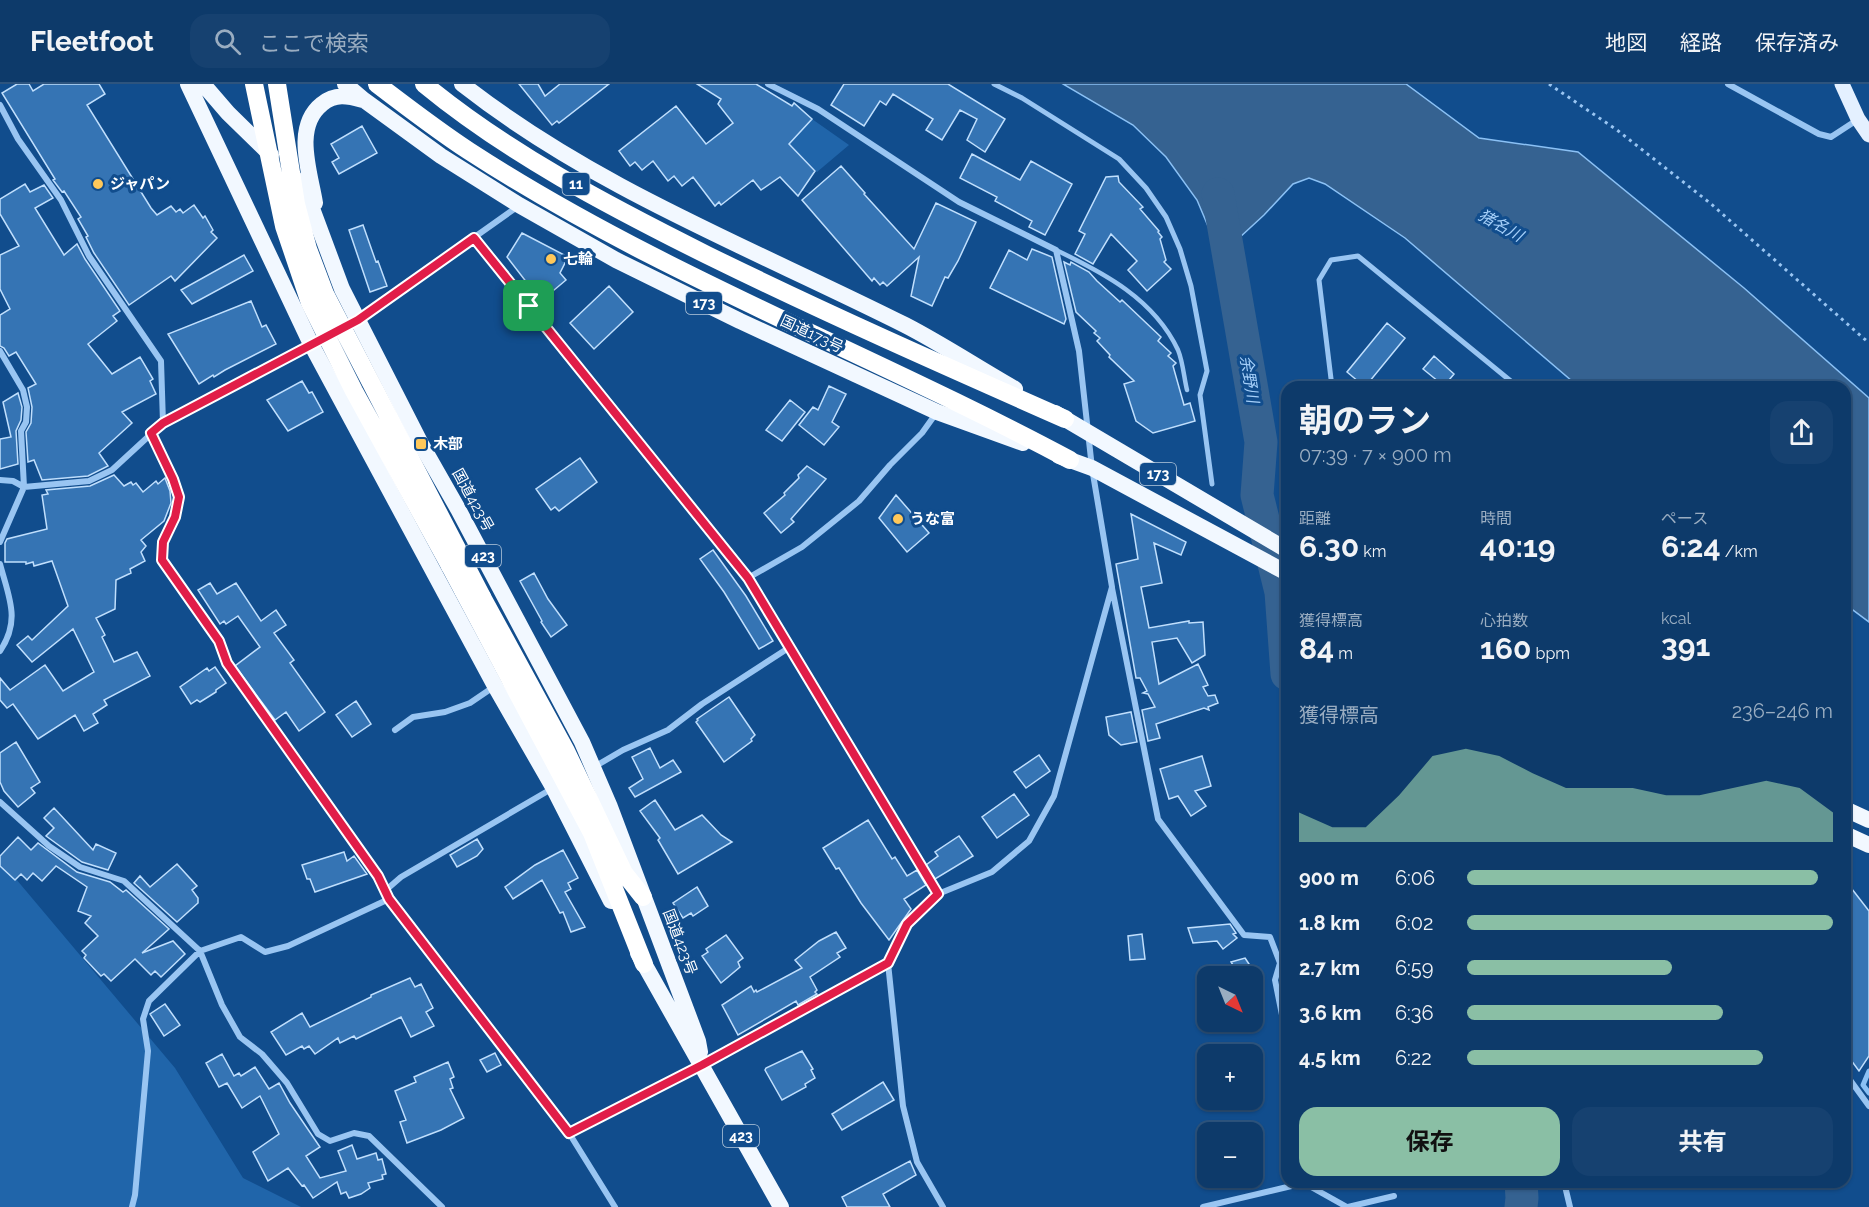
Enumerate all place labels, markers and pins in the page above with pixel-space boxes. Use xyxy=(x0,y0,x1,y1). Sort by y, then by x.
place label: ジャパン xyxy=(110,175,170,193)
marker: ジャパン xyxy=(91,177,105,191)
place label: 七輪 xyxy=(563,250,593,268)
marker: 七輪 xyxy=(544,252,558,266)
pin xyxy=(503,280,554,331)
place label: 木部 xyxy=(433,435,463,453)
marker: 木部 xyxy=(414,437,428,451)
place label: うな富 xyxy=(910,510,955,528)
marker: うな富 xyxy=(891,512,905,526)

